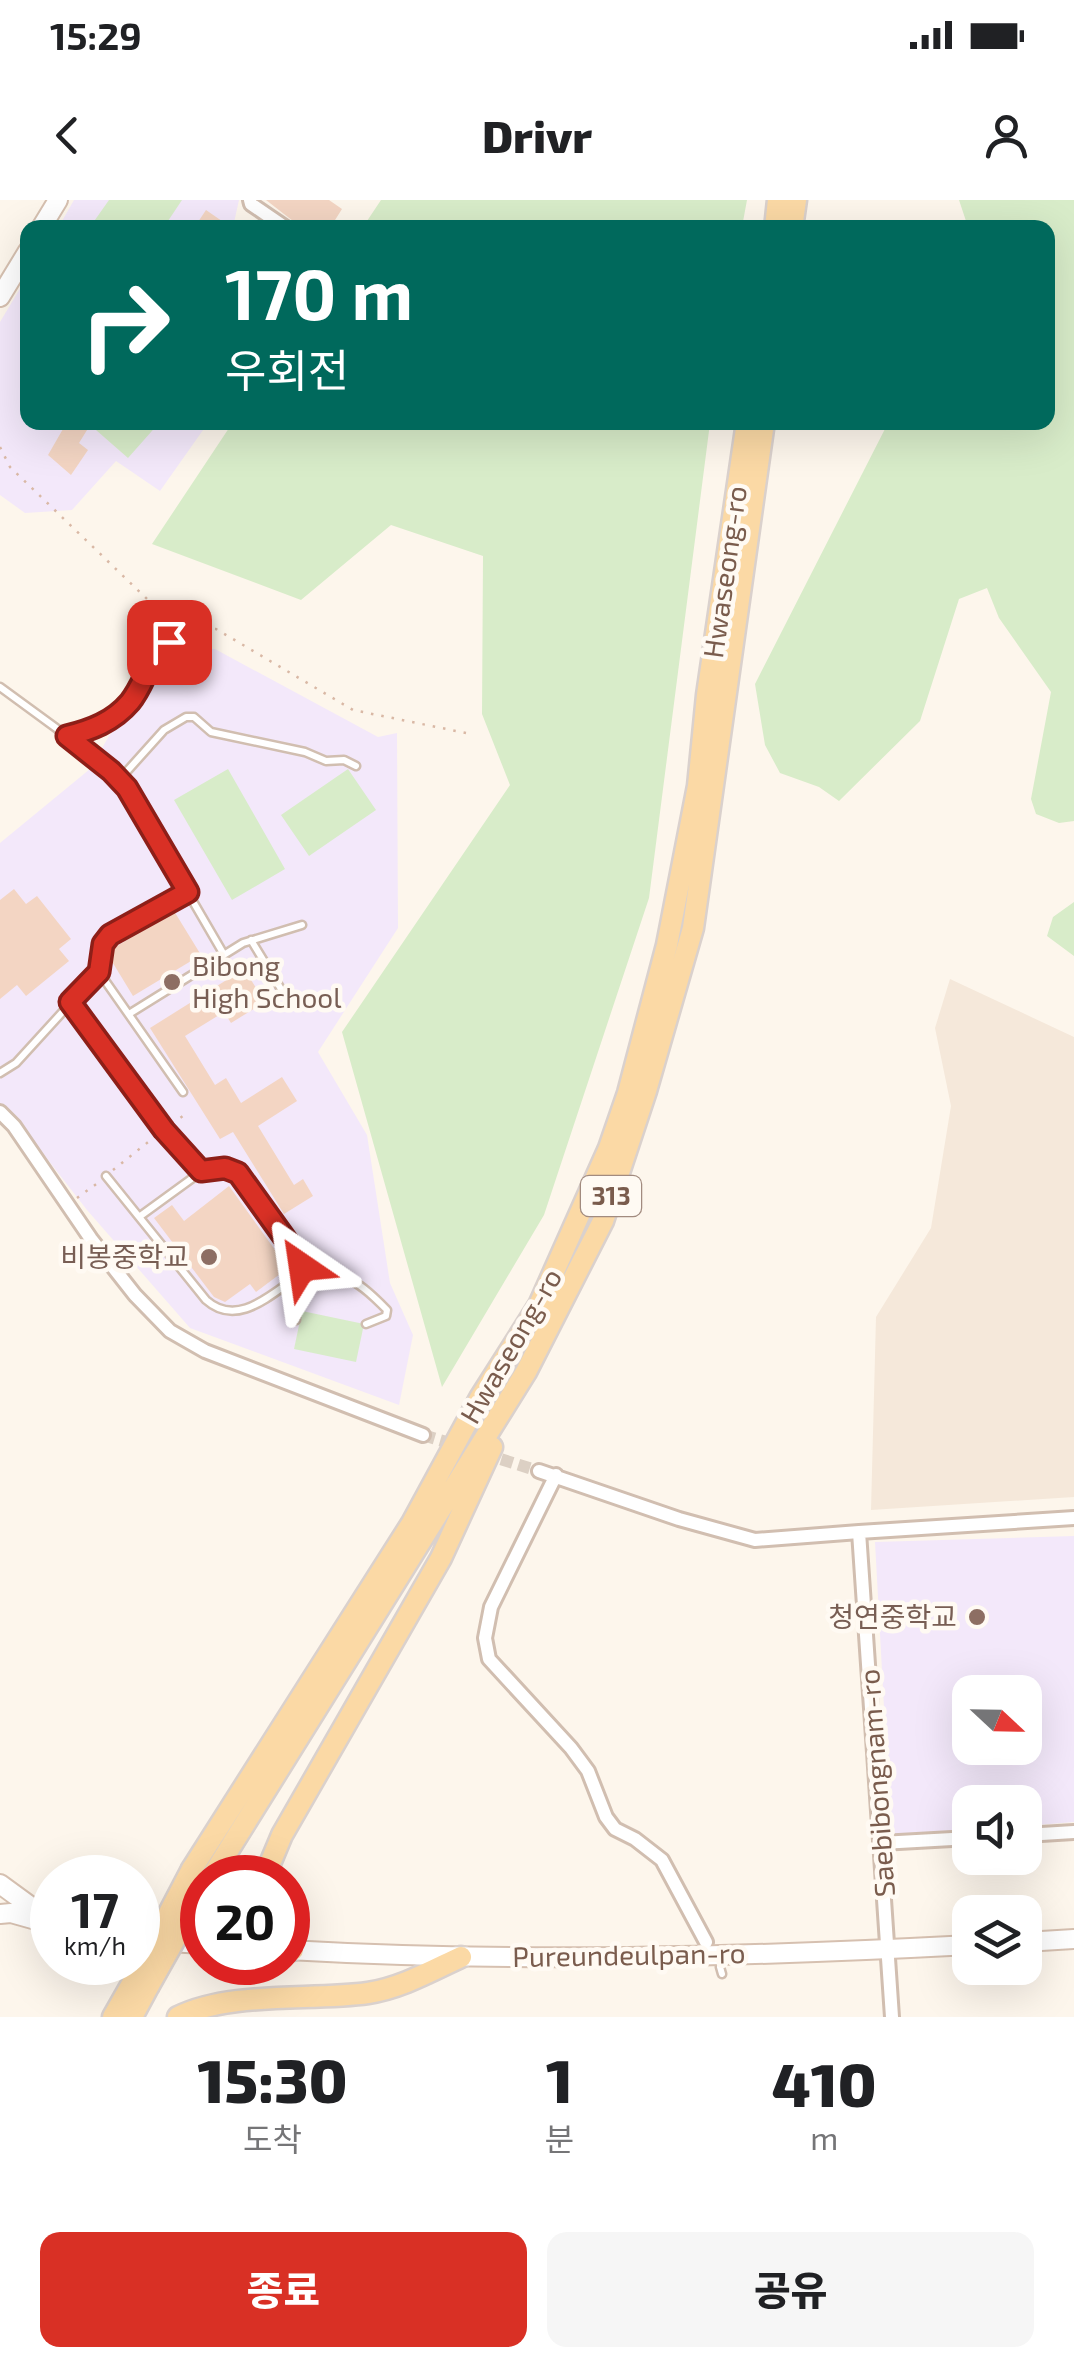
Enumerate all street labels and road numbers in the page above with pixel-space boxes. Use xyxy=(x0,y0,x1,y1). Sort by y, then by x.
street label: Hwaseong-ro xyxy=(695,484,753,660)
road number: 313 xyxy=(581,1176,641,1216)
street label: Hwaseong-ro xyxy=(452,1262,568,1429)
street label: Saebibongnam-ro xyxy=(851,1668,901,1898)
street label: Pureundeulpan-ro xyxy=(512,1935,746,1973)

